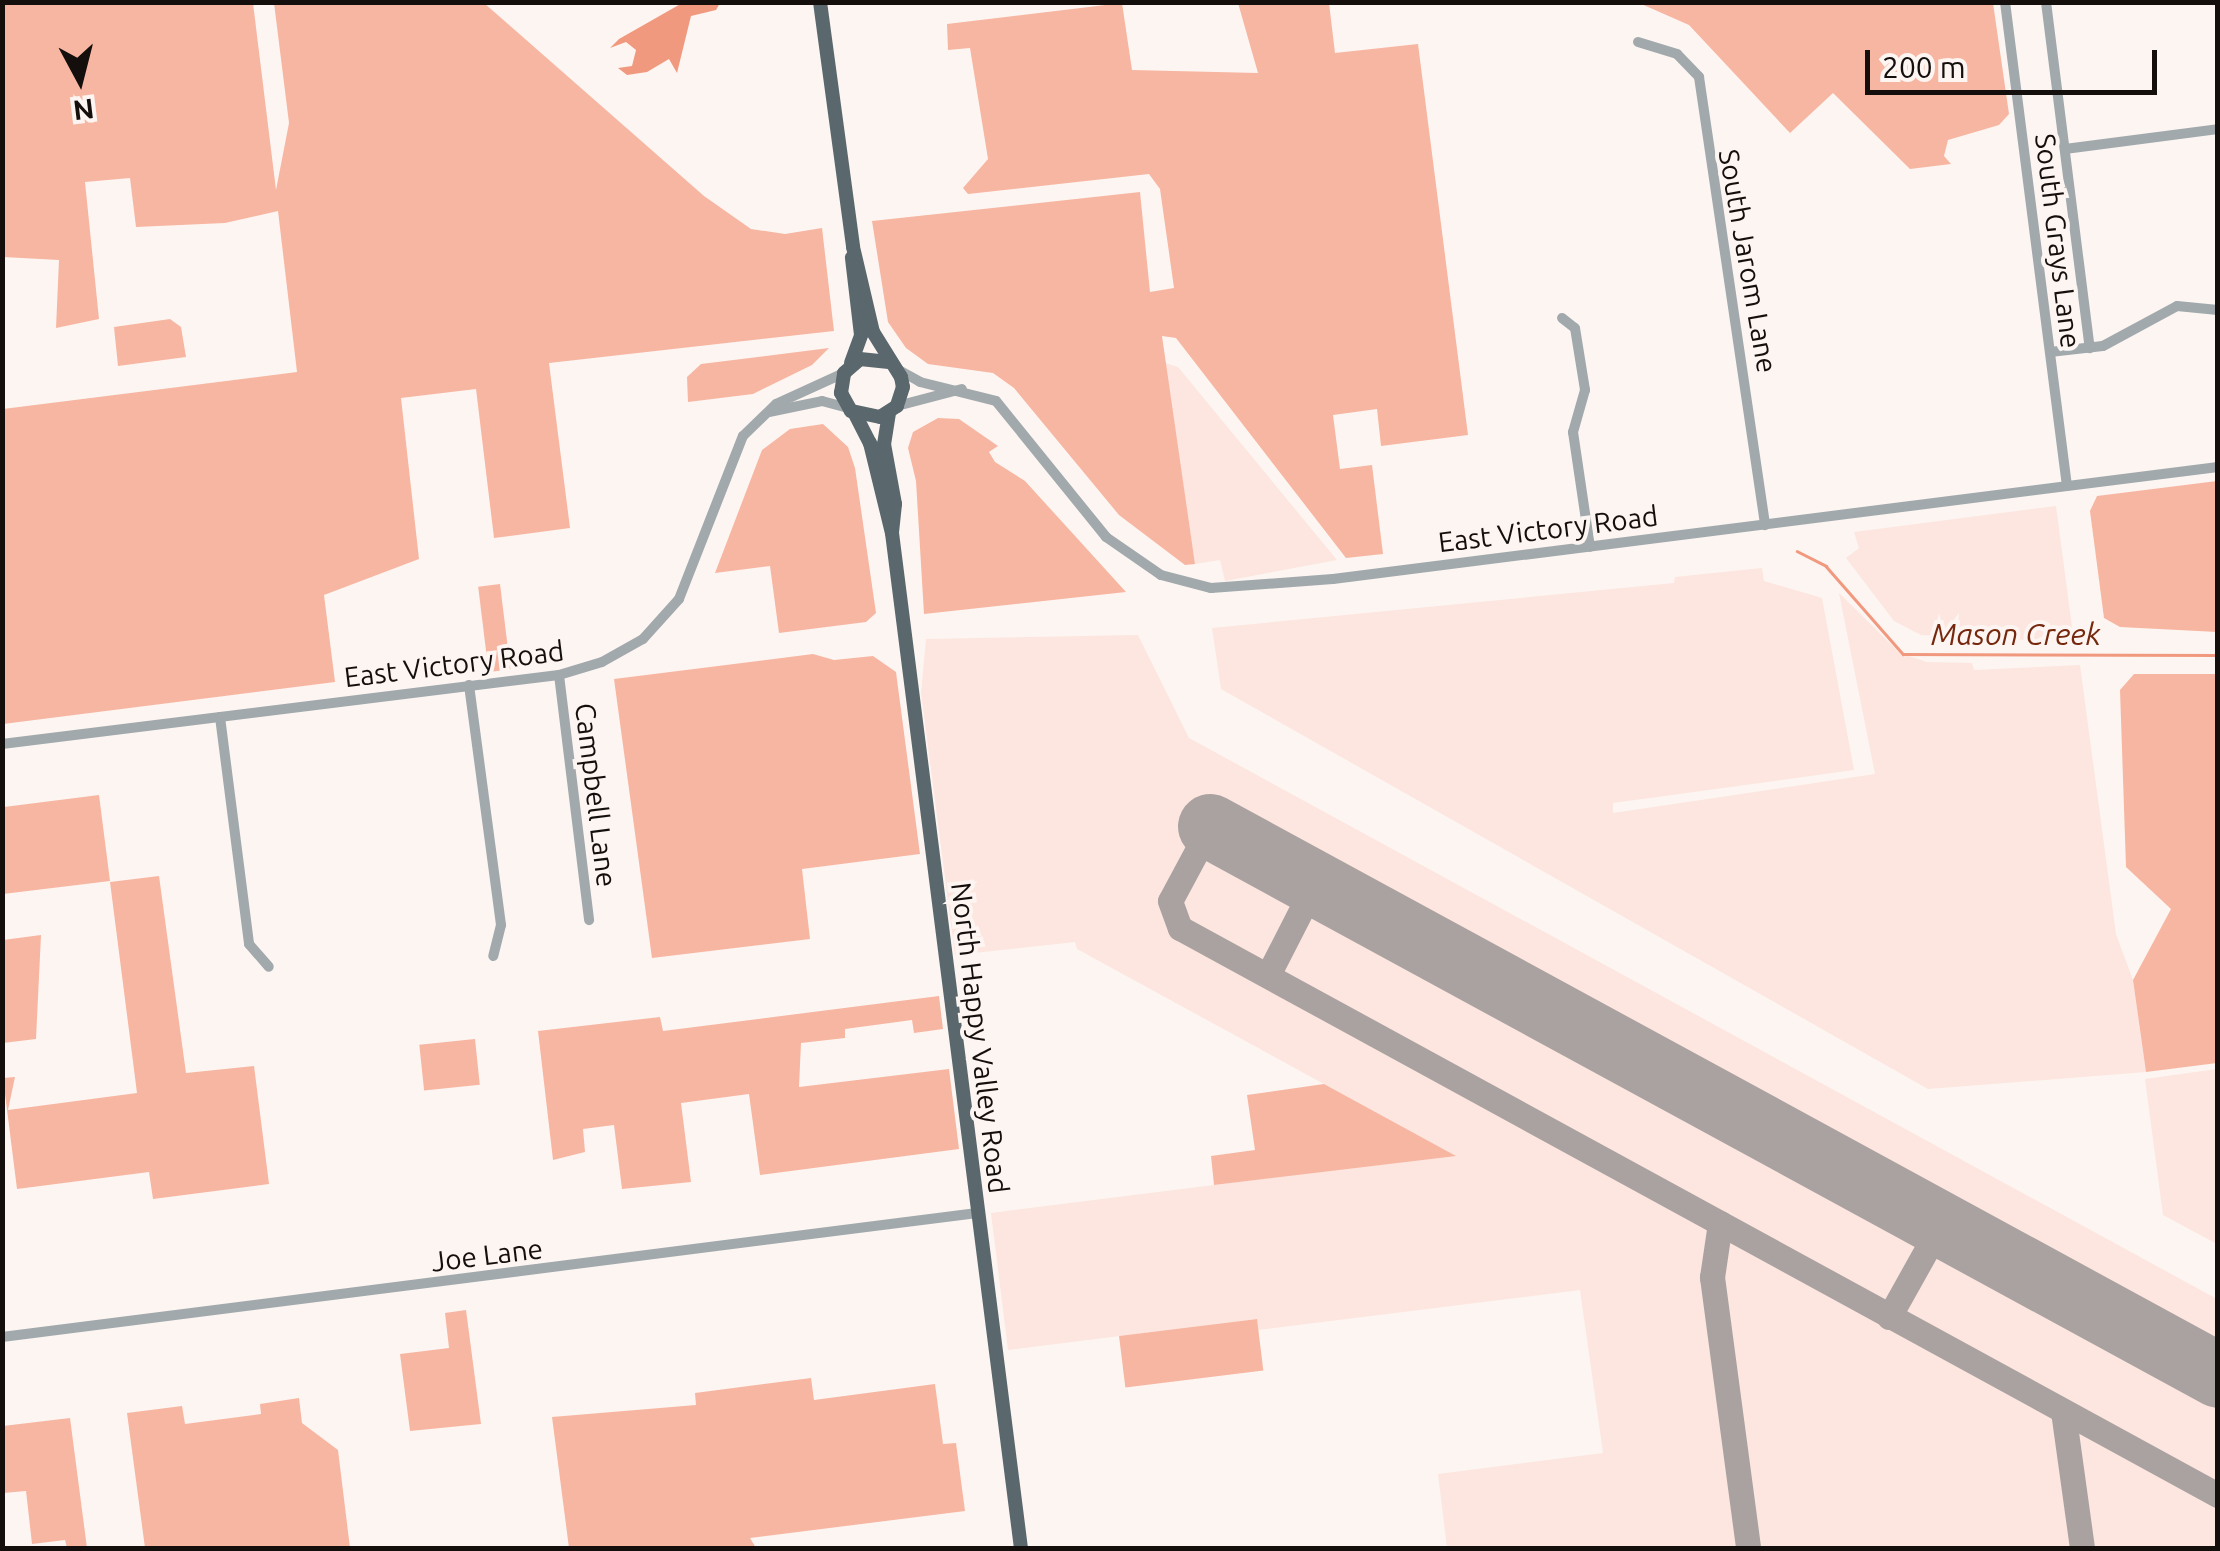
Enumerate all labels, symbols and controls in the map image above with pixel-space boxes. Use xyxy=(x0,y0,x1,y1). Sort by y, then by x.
north arrow xyxy=(30,30,130,130)
scale bar xyxy=(1870,30,2162,92)
text: 200 m xyxy=(1882,50,1966,84)
text: N xyxy=(71,94,96,127)
street label: South Grays Lane xyxy=(2028,132,2088,350)
street label: South Jarom Lane xyxy=(1712,147,1784,375)
street label: East Victory Road xyxy=(1436,499,1660,559)
water label: Mason Creek xyxy=(1931,616,2101,652)
street label: East Victory Road xyxy=(342,634,566,694)
street label: Campbell Lane xyxy=(568,701,624,889)
street label: North Happy Valley Road xyxy=(944,881,1016,1195)
street label: Joe Lane xyxy=(429,1231,545,1279)

